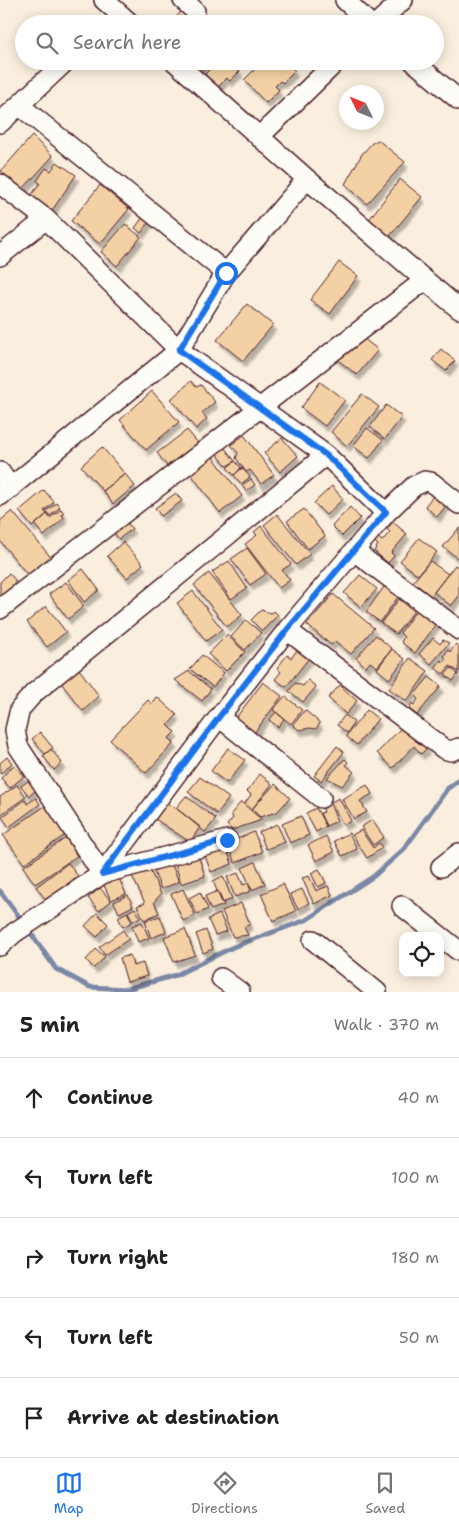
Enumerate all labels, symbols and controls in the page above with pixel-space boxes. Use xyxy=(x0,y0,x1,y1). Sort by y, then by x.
search box xyxy=(15,15,444,70)
icon: search xyxy=(33,29,61,57)
text: Search here xyxy=(73,30,182,55)
north arrow xyxy=(339,85,384,130)
route start xyxy=(215,262,238,285)
route end xyxy=(216,829,239,852)
map controls xyxy=(399,932,444,977)
button: locate xyxy=(399,932,444,977)
text: 5 min xyxy=(20,1011,80,1039)
text: Walk · 370 m xyxy=(334,1014,439,1035)
icon: ahead xyxy=(20,1084,48,1112)
text: Continue xyxy=(67,1085,153,1110)
text: 40 m xyxy=(397,1087,439,1108)
icon: left xyxy=(20,1164,48,1192)
text: Turn left xyxy=(67,1165,153,1190)
text: 100 m xyxy=(391,1167,439,1188)
icon: right xyxy=(20,1244,48,1272)
text: Turn right xyxy=(67,1245,168,1270)
text: 180 m xyxy=(391,1247,439,1268)
icon: left xyxy=(20,1324,48,1352)
text: Turn left xyxy=(67,1325,153,1350)
text: 50 m xyxy=(399,1327,439,1348)
icon: arrive xyxy=(20,1404,48,1432)
text: Arrive at destination xyxy=(67,1405,279,1430)
tab: Map xyxy=(54,1469,84,1517)
tab: Directions xyxy=(191,1469,258,1517)
tab: Saved xyxy=(366,1469,405,1517)

